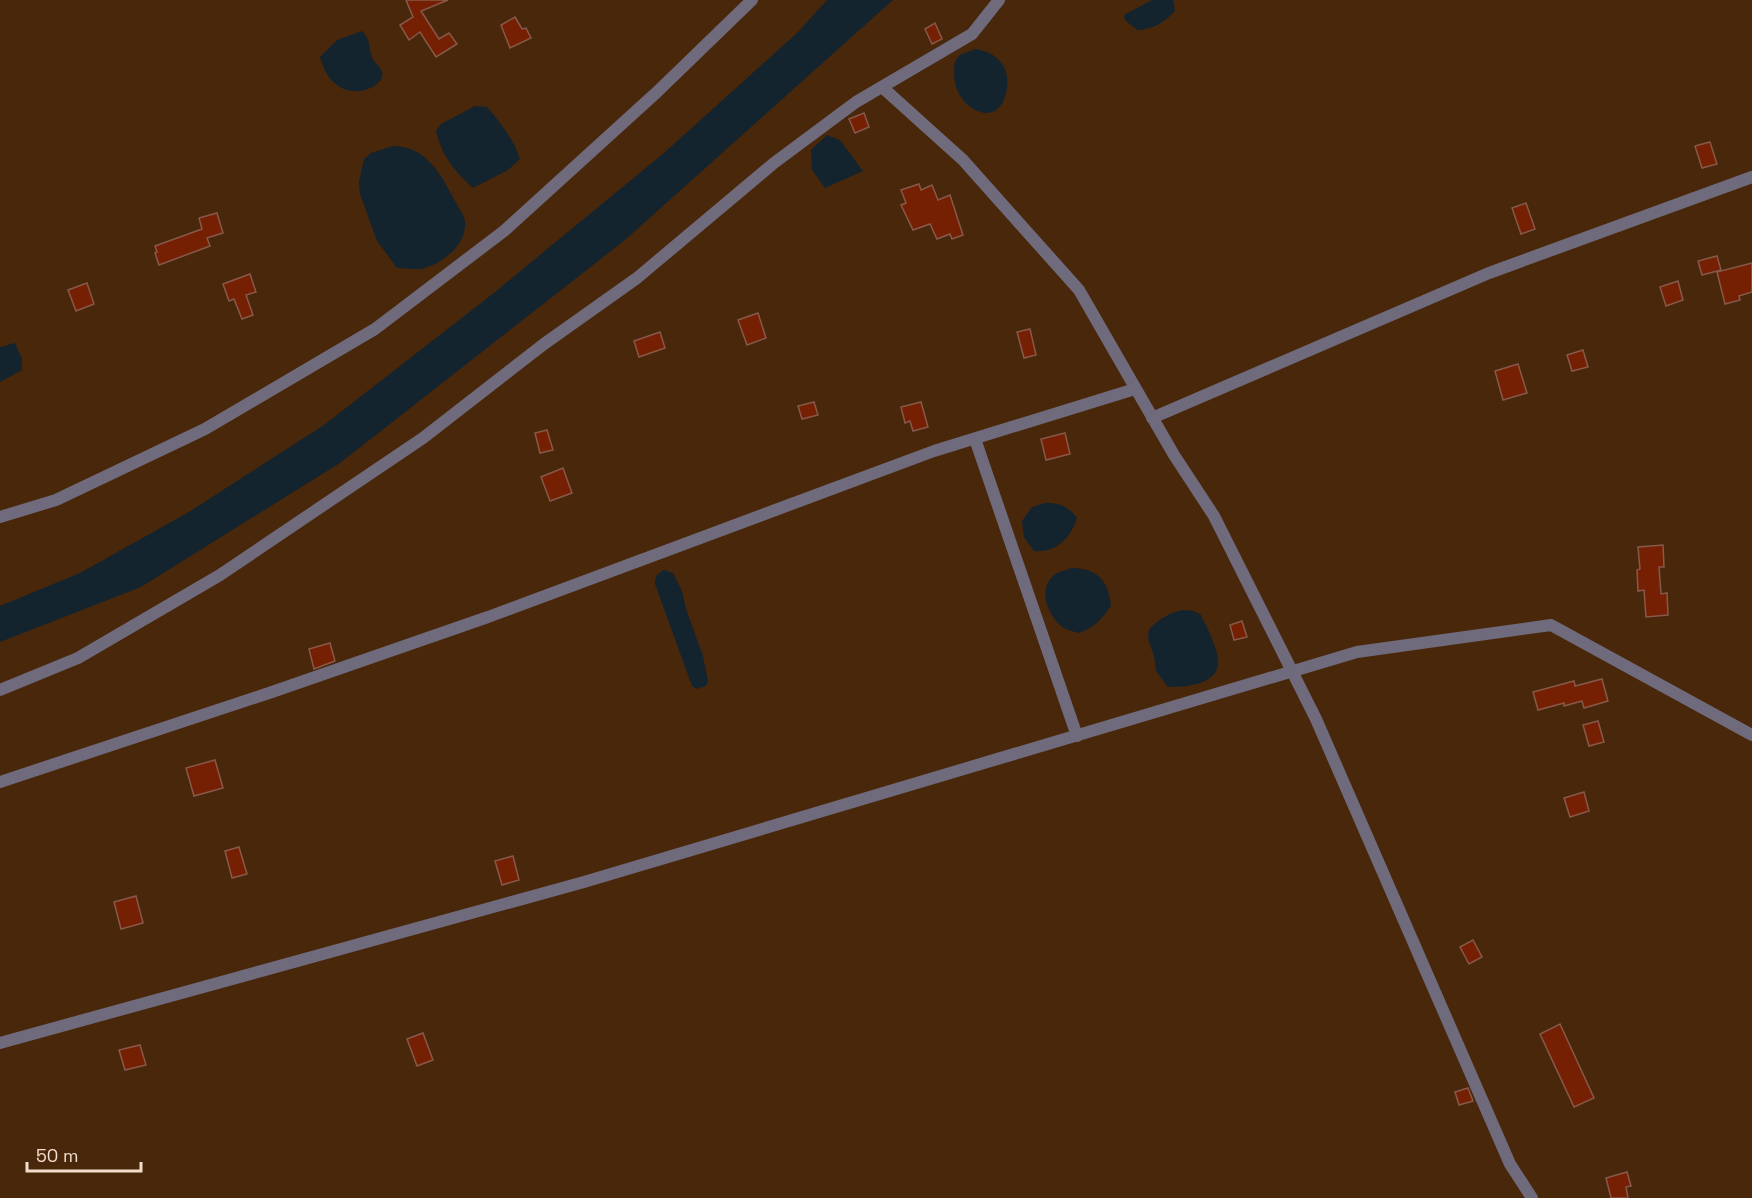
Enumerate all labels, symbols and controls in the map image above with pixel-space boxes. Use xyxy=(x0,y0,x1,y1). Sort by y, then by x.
scale bar xyxy=(27,1135,141,1173)
text: 50 m xyxy=(36,1144,78,1167)

